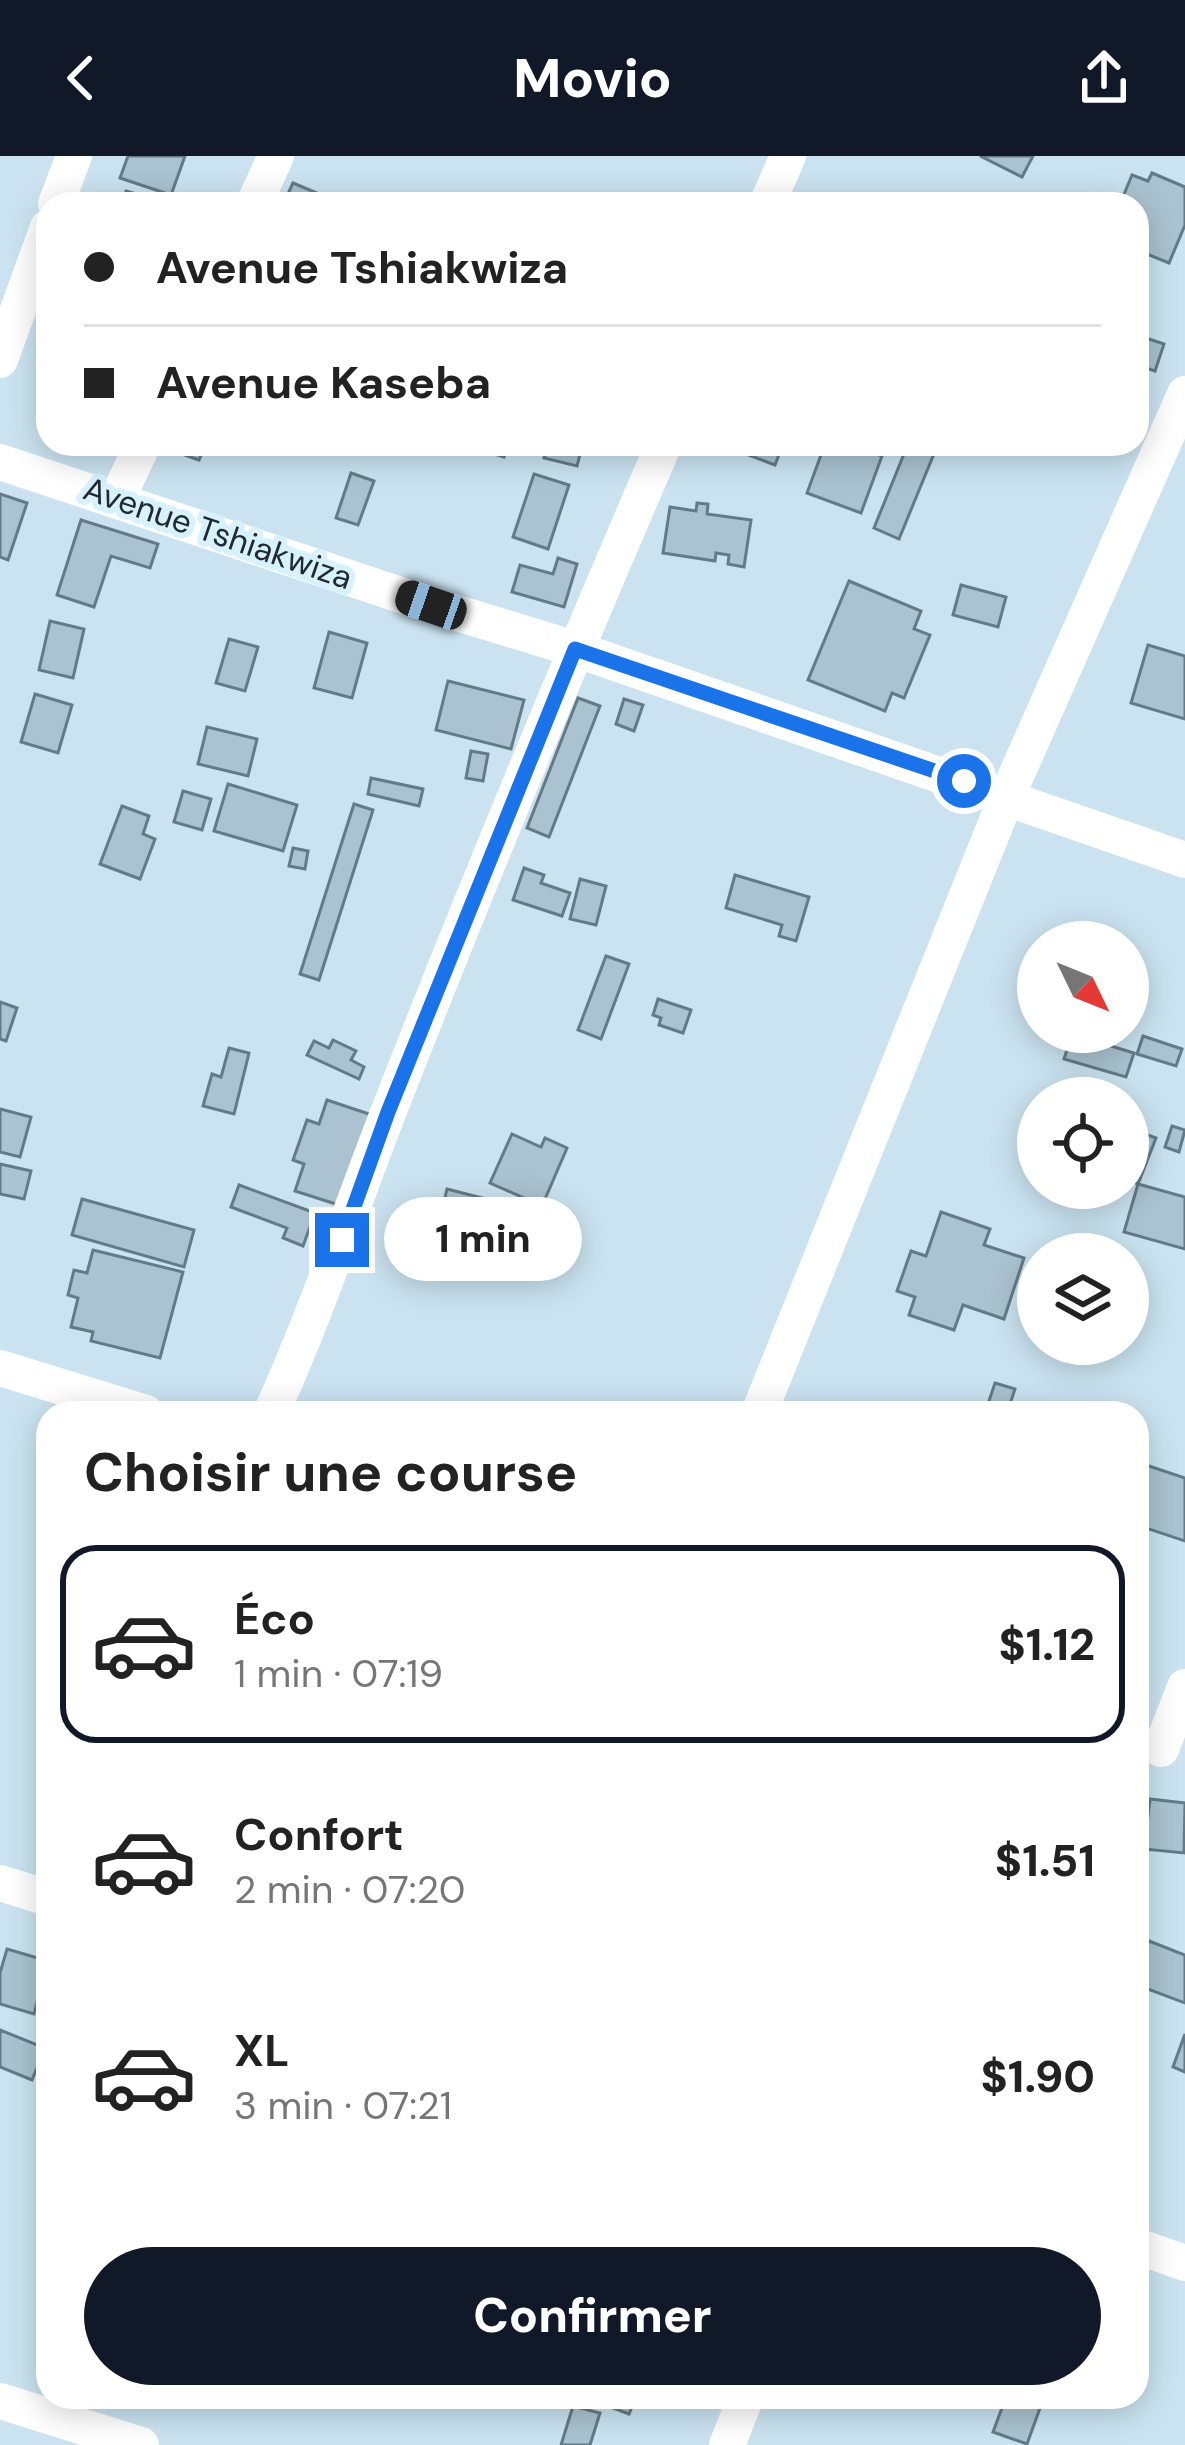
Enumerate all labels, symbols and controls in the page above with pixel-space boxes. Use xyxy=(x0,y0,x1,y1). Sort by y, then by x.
text: Movio xyxy=(513,43,672,114)
icon: back xyxy=(48,45,114,111)
icon: share xyxy=(1071,45,1137,111)
text: Avenue Tshiakwiza xyxy=(156,238,568,297)
text: Avenue Kaseba xyxy=(156,353,491,412)
street label: Avenue Tshiakwiza xyxy=(78,467,358,599)
car xyxy=(391,576,471,634)
route start xyxy=(937,754,991,808)
north arrow xyxy=(1017,921,1149,1053)
map controls xyxy=(1017,921,1149,1365)
button: locate xyxy=(1017,1077,1149,1209)
callout: 1 min xyxy=(384,1198,582,1282)
route end xyxy=(315,1213,369,1267)
text: 1 min xyxy=(435,1213,531,1264)
button: layers xyxy=(1017,1233,1149,1365)
text: Choisir une course xyxy=(84,1437,577,1508)
text: Éco xyxy=(234,1589,315,1648)
icon: car xyxy=(90,1590,198,1698)
text: $1.12 xyxy=(998,1615,1095,1674)
text: 1 min · 07:19 xyxy=(234,1648,443,1699)
text: Confort xyxy=(234,1805,404,1864)
icon: car xyxy=(90,1806,198,1914)
text: $1.51 xyxy=(995,1831,1095,1890)
text: 2 min · 07:20 xyxy=(234,1864,465,1915)
text: XL xyxy=(234,2021,289,2080)
icon: car xyxy=(90,2022,198,2130)
text: $1.90 xyxy=(981,2047,1095,2106)
text: 3 min · 07:21 xyxy=(234,2080,452,2131)
button: Confirmer xyxy=(84,2247,1101,2385)

